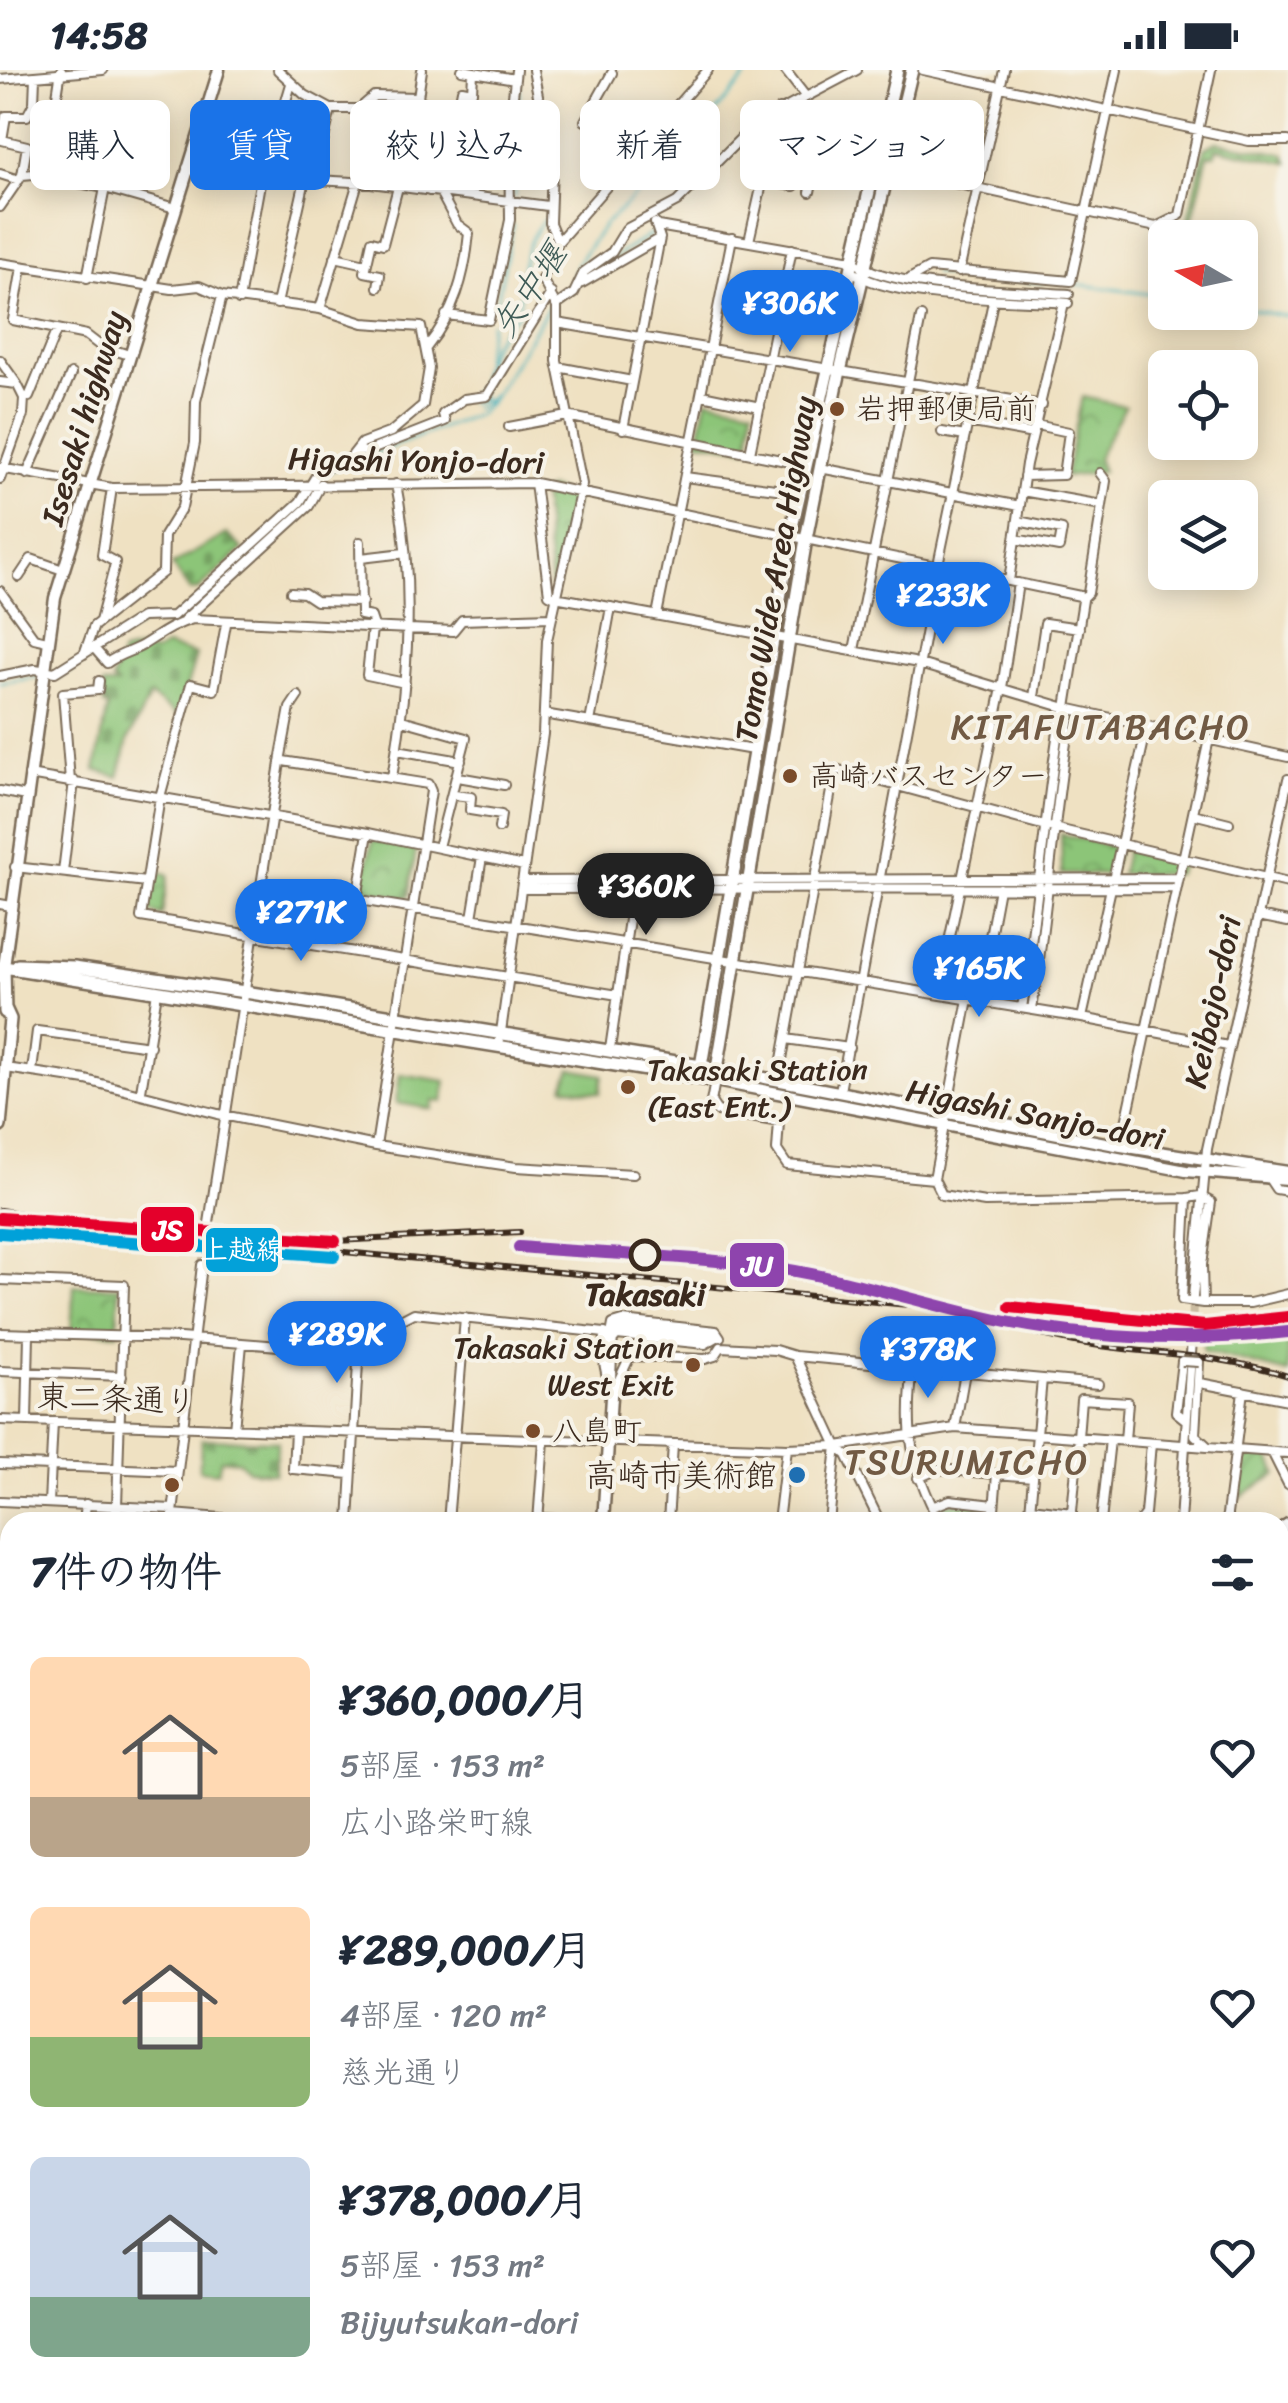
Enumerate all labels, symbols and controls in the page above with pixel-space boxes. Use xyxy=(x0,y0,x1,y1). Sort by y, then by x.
text: 14:58 xyxy=(50,2,148,69)
chip: 購入 xyxy=(30,100,170,190)
chip: 賃貸 xyxy=(190,100,330,190)
chip: 絞り込み xyxy=(350,100,560,190)
chip: 新着 xyxy=(580,100,720,190)
chip: マンション xyxy=(740,100,984,190)
north arrow xyxy=(1148,220,1258,330)
map controls xyxy=(1148,220,1258,590)
water label: 矢中堰 xyxy=(474,226,586,351)
pin: ¥306K xyxy=(720,270,860,355)
text: ¥306K xyxy=(743,274,837,331)
street label: Isesaki highway xyxy=(24,303,144,533)
button: locate xyxy=(1148,350,1258,460)
place label: 岩押郵便局前 xyxy=(856,382,1036,436)
street label: Tomo Wide Area Highway xyxy=(718,391,835,746)
marker: 岩押郵便局前 xyxy=(827,399,847,419)
street label: Higashi Yonjo-dori xyxy=(287,430,546,492)
button: layers xyxy=(1148,480,1258,590)
pin: ¥233K xyxy=(873,562,1013,647)
text: ¥233K xyxy=(898,566,988,623)
district label: KITAFUTABACHO xyxy=(951,696,1251,758)
place label: 高崎バスセンター xyxy=(809,749,1048,803)
marker: 高崎バスセンター xyxy=(780,766,800,786)
pin: ¥360K xyxy=(576,853,716,938)
text: ¥360K xyxy=(599,857,693,914)
pin: ¥271K xyxy=(231,879,371,964)
text: ¥271K xyxy=(257,883,345,940)
street label: Keibajo-dori xyxy=(1167,909,1259,1093)
pin: ¥165K xyxy=(909,935,1049,1020)
text: ¥165K xyxy=(935,939,1023,996)
place label: Takasaki Station (East Ent.) xyxy=(647,1043,868,1134)
street label: Higashi Sanjo-dori xyxy=(901,1062,1170,1168)
marker: Takasaki Station (East Ent.) xyxy=(618,1077,638,1097)
line badge: JS xyxy=(139,1205,196,1254)
text: JS xyxy=(151,1205,184,1254)
text: 上越線 xyxy=(200,1225,284,1274)
line badge: 上越線 xyxy=(204,1226,280,1274)
marker: Takasaki xyxy=(630,1240,660,1270)
line badge: JU xyxy=(728,1241,786,1289)
text: JU xyxy=(739,1241,774,1290)
place label: Takasaki xyxy=(585,1266,707,1323)
pin: ¥289K xyxy=(267,1301,407,1386)
text: ¥289K xyxy=(290,1305,384,1362)
pin: ¥378K xyxy=(858,1316,998,1401)
text: ¥378K xyxy=(882,1320,974,1377)
place label: Takasaki Station West Exit xyxy=(453,1321,674,1412)
marker: Takasaki Station West Exit xyxy=(683,1355,703,1375)
street label: 東二条通り xyxy=(36,1368,198,1430)
place label: 八島町 xyxy=(552,1404,642,1458)
marker: 八島町 xyxy=(523,1421,543,1441)
district label: TSURUMICHO xyxy=(844,1431,1090,1493)
place label: 高崎市美術館 xyxy=(585,1447,777,1504)
marker: 高崎市美術館 xyxy=(786,1464,808,1486)
unlabelled marker xyxy=(162,1475,182,1495)
text: 7件の物件 xyxy=(30,1535,222,1609)
icon: filters xyxy=(1205,1545,1260,1600)
text: ¥360,000/月 xyxy=(340,1663,591,1737)
icon: home xyxy=(110,1697,230,1817)
icon: heart xyxy=(1205,1730,1260,1785)
text: 5部屋 · 153 m² xyxy=(340,1737,545,1794)
text: 広小路栄町線 xyxy=(340,1794,532,1851)
text: ¥289,000/月 xyxy=(340,1913,592,1987)
icon: home xyxy=(110,1947,230,2067)
icon: heart xyxy=(1205,1980,1260,2035)
text: 4部屋 · 120 m² xyxy=(340,1987,547,2044)
text: 慈光通り xyxy=(340,2044,468,2101)
text: ¥378,000/月 xyxy=(340,2163,589,2237)
icon: home xyxy=(110,2197,230,2317)
icon: heart xyxy=(1205,2230,1260,2285)
text: 5部屋 · 153 m² xyxy=(340,2237,545,2294)
text: Bijyutsukan-dori xyxy=(340,2294,578,2351)

